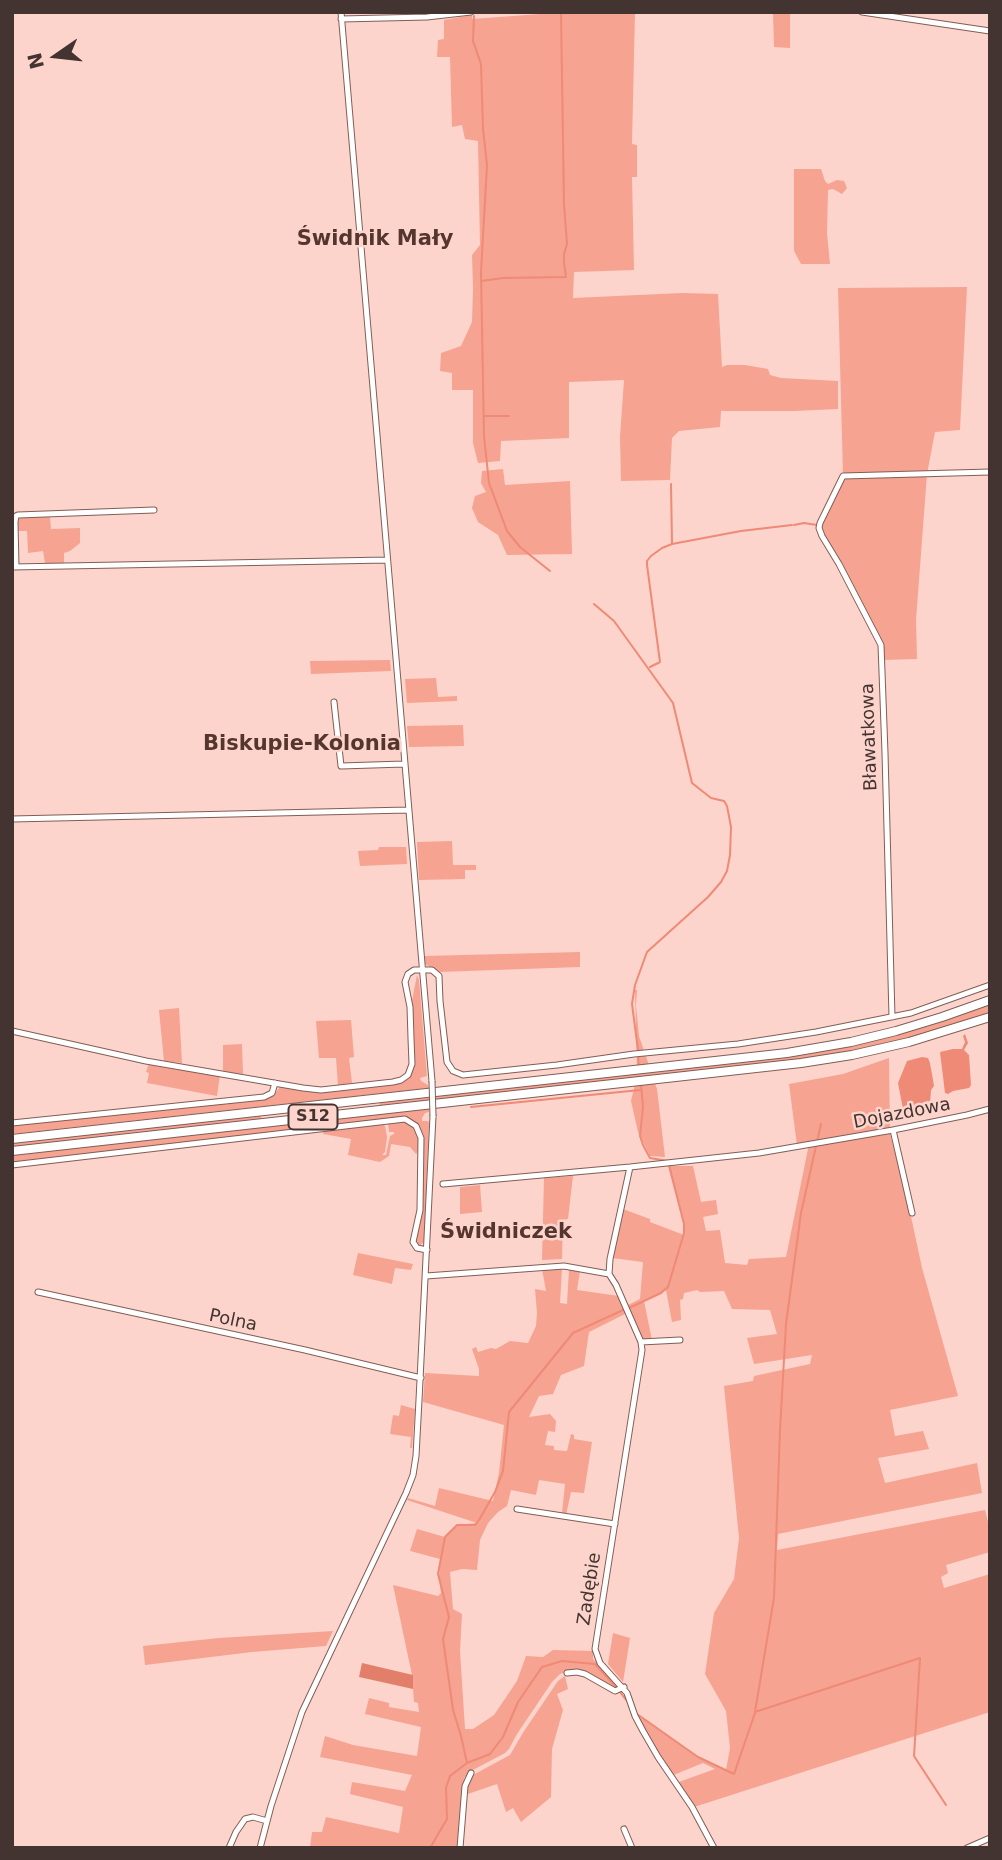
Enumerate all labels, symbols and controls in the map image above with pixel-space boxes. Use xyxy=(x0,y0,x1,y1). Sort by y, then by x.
north arrow xyxy=(21,21,91,91)
text: N xyxy=(23,51,48,71)
district label: Świdnik Mały xyxy=(297,227,453,253)
street label: Bławatkowa xyxy=(857,683,883,791)
district label: Biskupie-Kolonia xyxy=(203,732,401,758)
street label: Dojazdowa xyxy=(852,1094,952,1134)
road number: S12 xyxy=(288,1105,338,1130)
district label: Świdniczek xyxy=(440,1220,572,1246)
street label: Polna xyxy=(207,1305,259,1337)
street label: Zadębie xyxy=(574,1551,606,1627)

